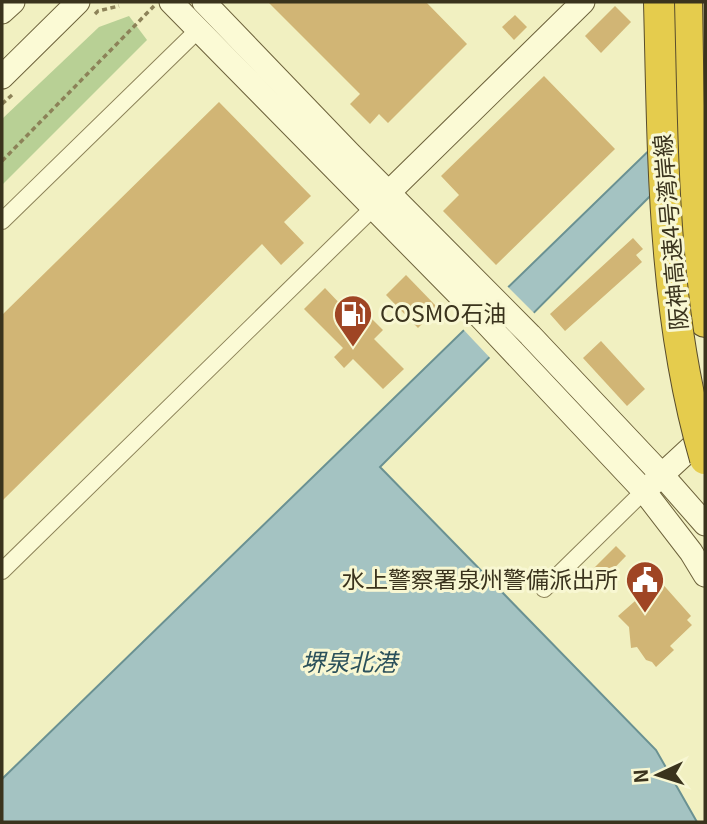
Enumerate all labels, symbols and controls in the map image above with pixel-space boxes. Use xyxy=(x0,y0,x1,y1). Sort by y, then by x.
street label: 阪神高速4号湾岸線 xyxy=(643,133,695,332)
fuel station icon: COSMO石油 xyxy=(332,293,374,348)
place label: COSMO石油 xyxy=(380,295,506,329)
public building icon: 水上警察署泉州警備派出所 xyxy=(624,559,666,614)
place label: 水上警察署泉州警備派出所 xyxy=(342,561,618,595)
water label: 堺泉北港 xyxy=(301,643,400,678)
north arrow xyxy=(623,740,693,810)
text: N xyxy=(626,768,654,784)

